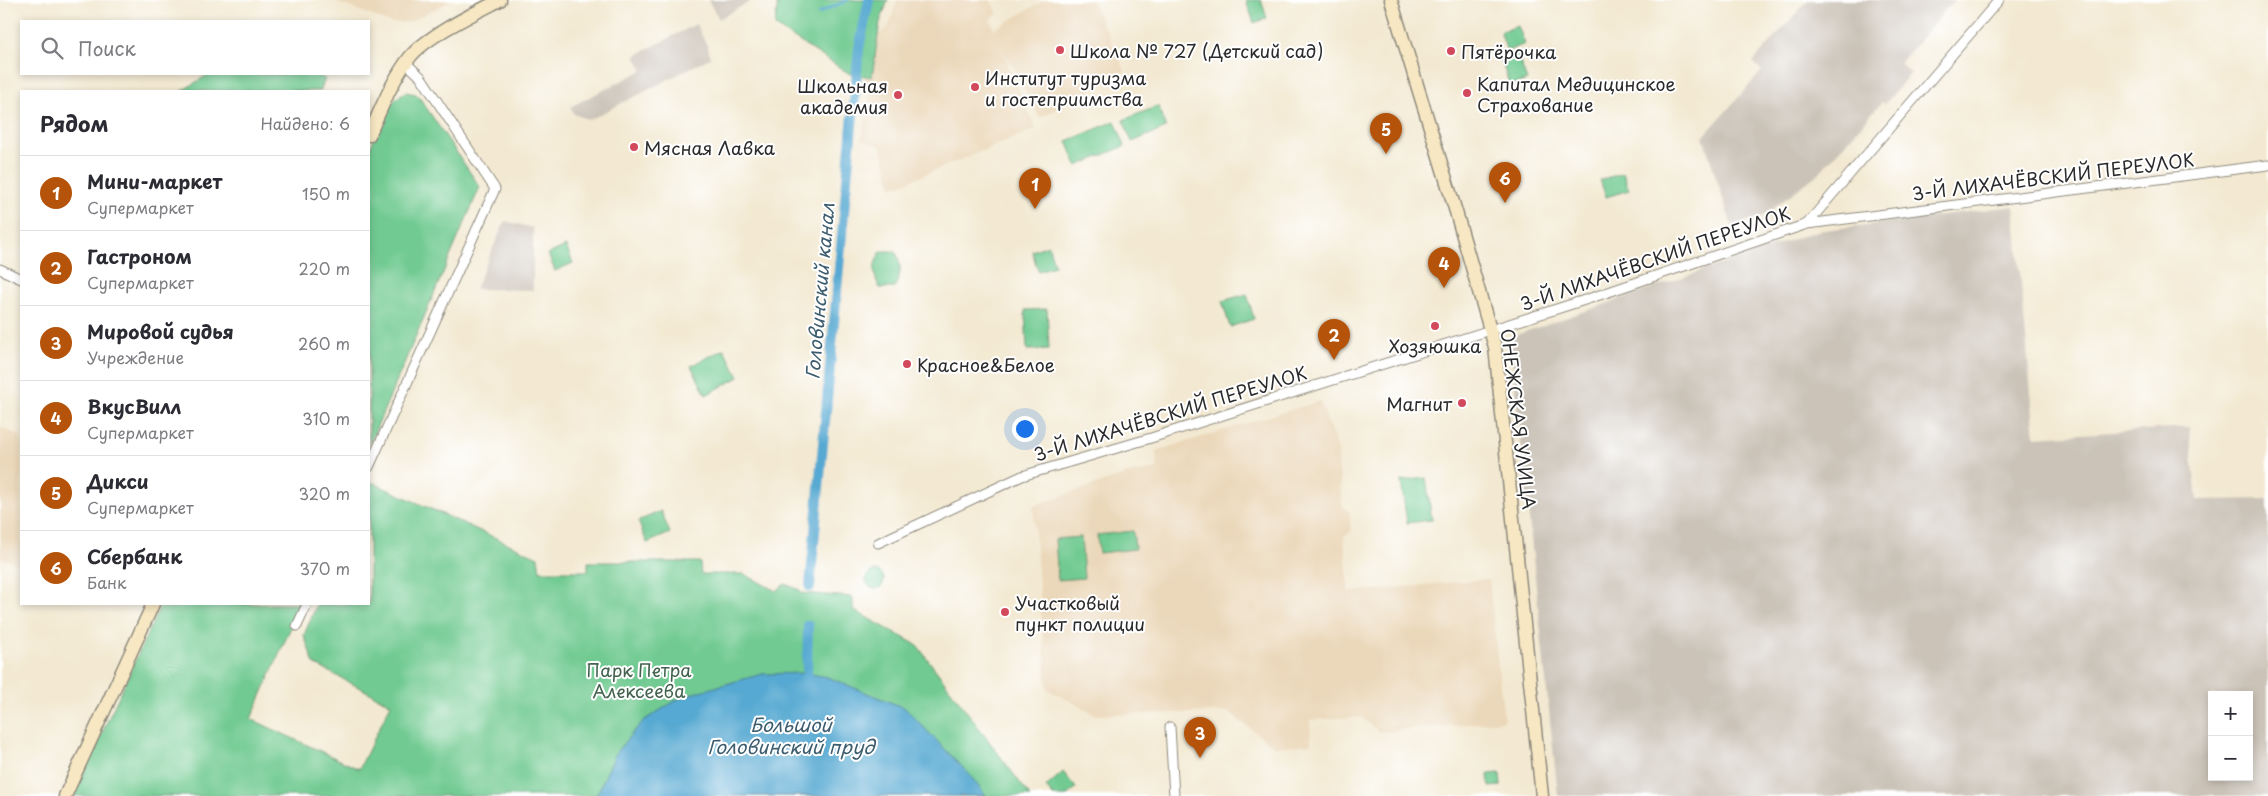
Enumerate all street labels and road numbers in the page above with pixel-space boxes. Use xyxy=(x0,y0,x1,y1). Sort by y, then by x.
street label: 3-Й ЛИХАЧЁВСКИЙ ПЕРЕУЛОК xyxy=(1910,145,2196,207)
street label: 3-Й ЛИХАЧЁВСКИЙ ПЕРЕУЛОК xyxy=(1516,199,1794,317)
street label: ОНЕЖСКАЯ УЛИЦА xyxy=(1495,327,1544,511)
street label: 3-Й ЛИХАЧЁВСКИЙ ПЕРЕУЛОК xyxy=(1030,359,1310,467)

